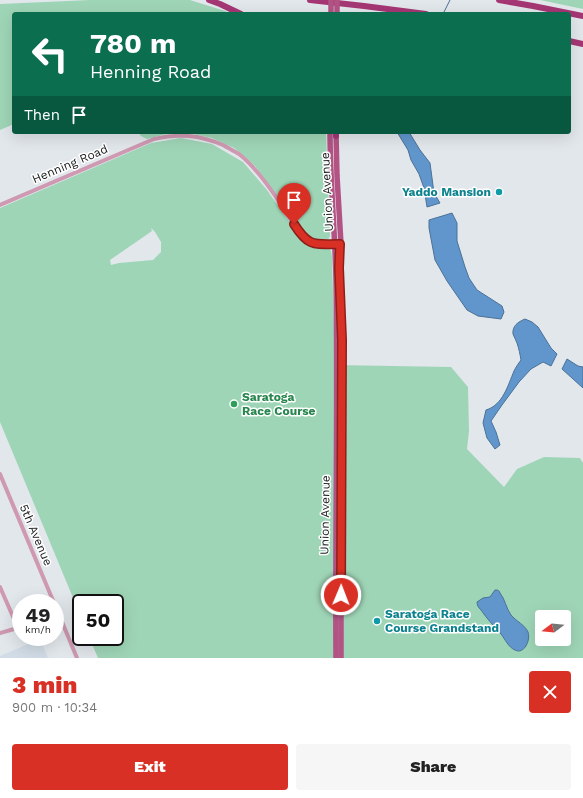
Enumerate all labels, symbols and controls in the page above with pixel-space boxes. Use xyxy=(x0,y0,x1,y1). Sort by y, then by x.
text: 780 m xyxy=(90,27,176,60)
icon: left xyxy=(24,28,76,80)
text: Henning Road xyxy=(90,61,211,82)
icon: arrive xyxy=(68,104,90,126)
text: Then xyxy=(24,106,60,124)
street label: Henning Road xyxy=(30,142,110,186)
street label: Union Avenue xyxy=(318,152,336,232)
pin xyxy=(277,183,311,224)
place label: Yaddo Mansion xyxy=(402,185,491,199)
marker: Yaddo Mansion xyxy=(494,187,504,197)
icon: arrive xyxy=(283,189,305,211)
place label: Saratoga Race Course xyxy=(242,390,316,418)
marker: Saratoga Race Course xyxy=(229,399,239,409)
street label: Union Avenue xyxy=(317,475,333,555)
street label: 5th Avenue xyxy=(17,502,55,568)
position arrow xyxy=(320,574,362,616)
speed limit sign: 50 xyxy=(72,594,124,646)
text: 49 xyxy=(25,603,51,627)
place label: Saratoga Race Course Grandstand xyxy=(385,607,499,635)
north arrow xyxy=(535,610,571,646)
map controls xyxy=(535,610,571,646)
marker: Saratoga Race Course Grandstand xyxy=(372,616,382,626)
text: km/h xyxy=(25,624,51,635)
text: 3 min xyxy=(12,671,77,699)
button: close xyxy=(529,671,571,713)
text: 900 m · 10:34 xyxy=(12,700,97,715)
button: Exit xyxy=(12,744,288,790)
button: Share xyxy=(296,744,571,790)

